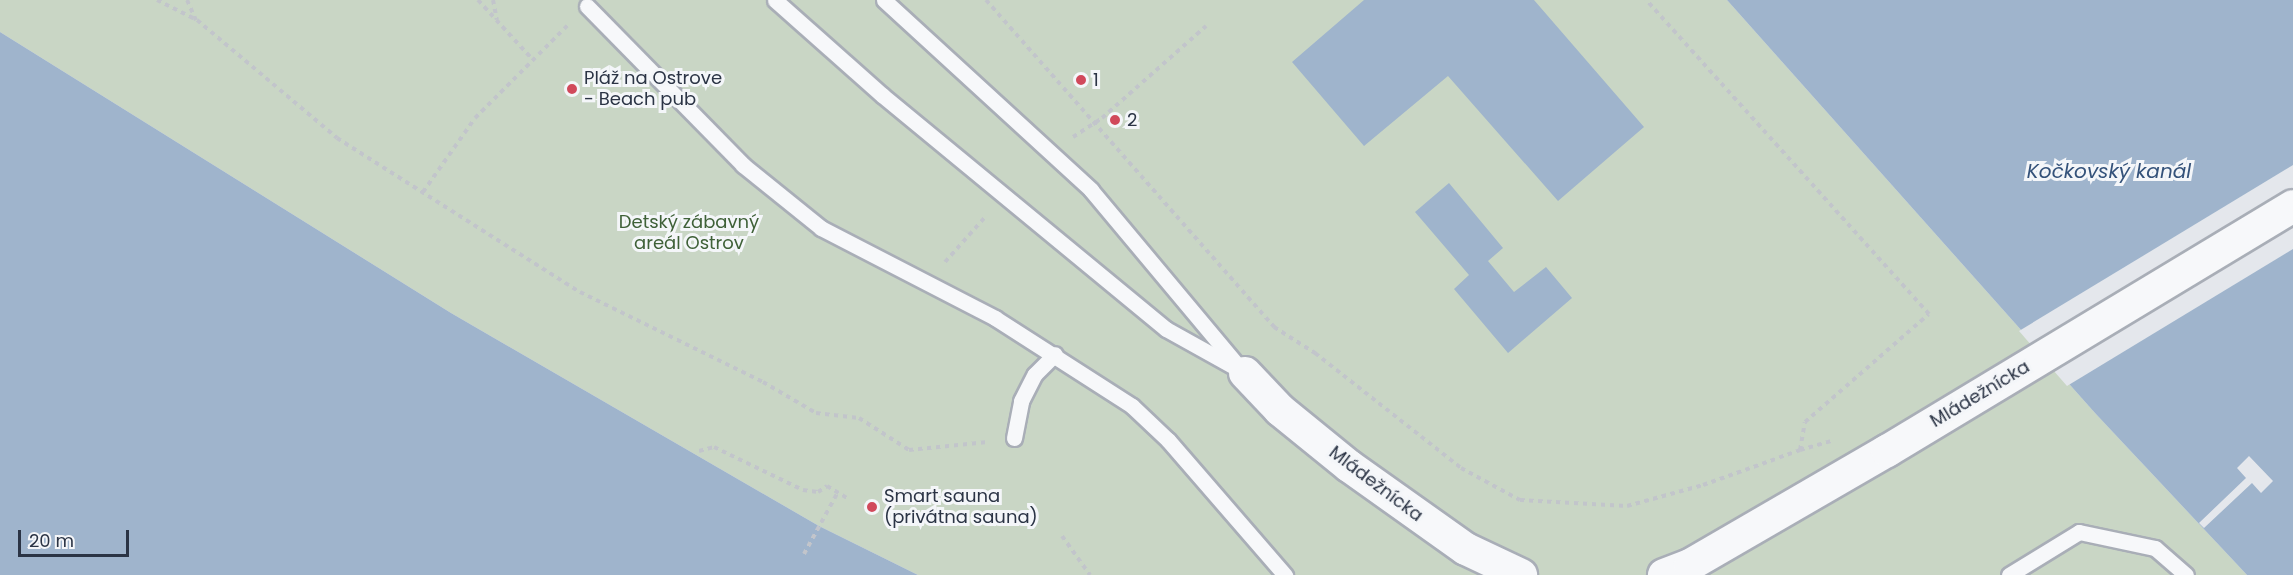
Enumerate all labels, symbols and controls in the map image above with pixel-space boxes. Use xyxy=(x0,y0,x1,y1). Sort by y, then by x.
place label: Pláž na Ostrove - Beach pub xyxy=(584,68,722,110)
place label: 1 xyxy=(1093,69,1099,91)
marker: 1 xyxy=(1074,73,1088,87)
marker: Pláž na Ostrove - Beach pub xyxy=(565,82,579,96)
place label: 2 xyxy=(1127,109,1137,131)
marker: 2 xyxy=(1108,113,1122,127)
water label: Kočkovský kanál xyxy=(2027,159,2191,183)
park label: Detský zábavný areál Ostrov xyxy=(619,212,759,254)
street label: Mládežnícka xyxy=(1926,356,2034,432)
street label: Mládežnícka xyxy=(1325,442,1427,526)
place label: Smart sauna (privátna sauna) xyxy=(884,486,1038,528)
marker: Smart sauna (privátna sauna) xyxy=(865,500,879,514)
scale bar xyxy=(21,518,132,556)
text: 20 m xyxy=(29,528,74,553)

